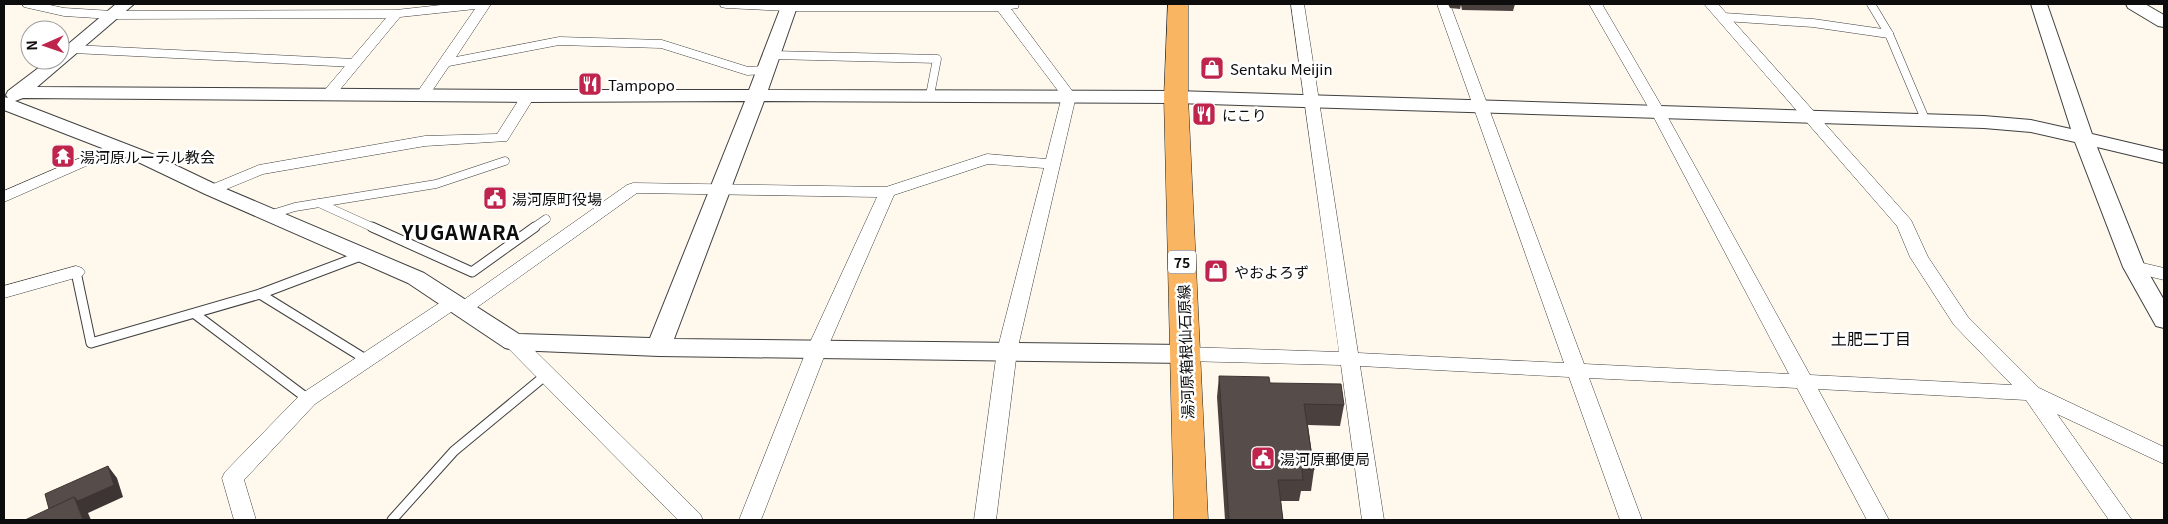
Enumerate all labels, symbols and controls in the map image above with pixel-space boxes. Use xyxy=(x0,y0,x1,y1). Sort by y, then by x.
north arrow xyxy=(20,20,70,70)
text: N xyxy=(21,40,41,51)
shop icon: Sentaku Meijin xyxy=(1199,55,1225,81)
place label: Sentaku Meijin xyxy=(1230,58,1333,79)
restaurant icon: Tampopo xyxy=(577,71,603,97)
place label: Tampopo xyxy=(608,74,675,95)
restaurant icon: にこり xyxy=(1191,101,1217,127)
place label: にこり xyxy=(1222,104,1267,125)
temple icon: 湯河原ルーテル教会 xyxy=(50,143,76,169)
place label: 湯河原ルーテル教会 xyxy=(80,146,215,167)
public building icon: 湯河原町役場 xyxy=(482,185,508,211)
place label: 湯河原町役場 xyxy=(512,188,602,209)
district label: YUGAWARA xyxy=(401,217,520,246)
road number: 75 xyxy=(1168,250,1196,274)
shop icon: やおよろず xyxy=(1203,258,1229,284)
place label: やおよろず xyxy=(1234,261,1309,282)
street label: 湯河原箱根仙石原線 xyxy=(1172,284,1198,420)
district label: 土肥二丁目 xyxy=(1831,326,1911,350)
public building icon: 湯河原郵便局 xyxy=(1250,445,1276,471)
place label: 湯河原郵便局 xyxy=(1280,448,1370,469)

